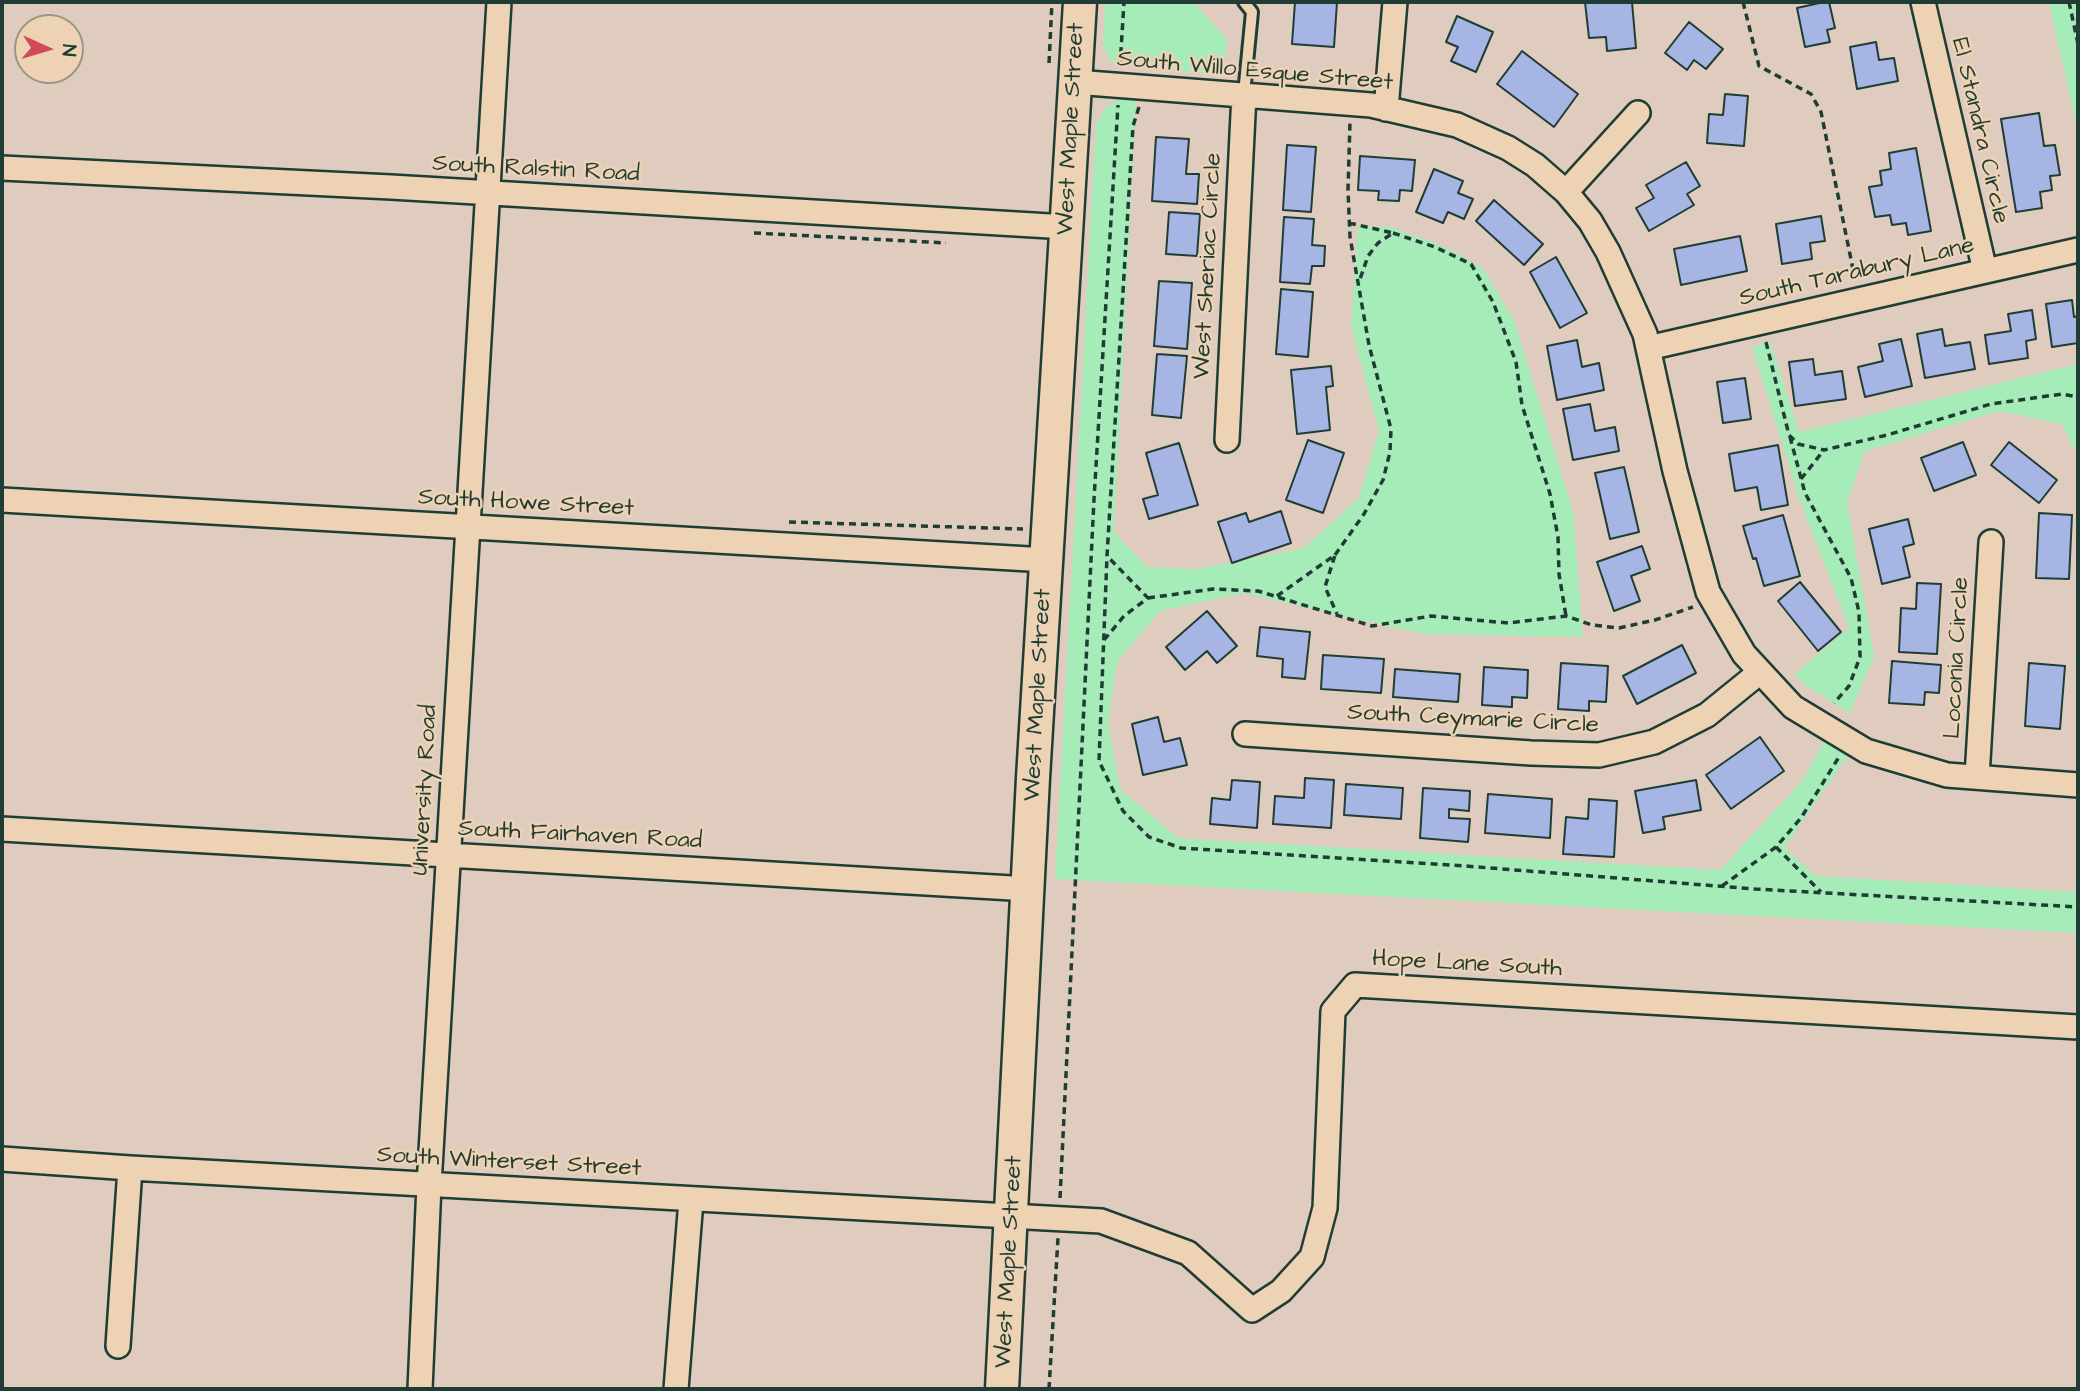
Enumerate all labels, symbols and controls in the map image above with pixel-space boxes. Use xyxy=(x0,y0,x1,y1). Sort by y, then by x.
north arrow xyxy=(14,14,84,84)
street label: West Maple Street xyxy=(1052,22,1092,236)
street label: El Standra Circle xyxy=(1944,35,2014,227)
text: N xyxy=(55,43,82,57)
street label: South Willo Esque Street xyxy=(1116,46,1394,98)
street label: South Ralstin Road xyxy=(432,150,640,190)
street label: West Sheriac Circle xyxy=(1189,152,1229,380)
street label: South Tarabury Lane xyxy=(1737,232,1977,314)
street label: South Howe Street xyxy=(417,484,635,524)
street label: Loconia Circle xyxy=(1939,576,1977,740)
street label: West Maple Street xyxy=(1019,588,1059,802)
street label: South Ceymarie Circle xyxy=(1347,699,1599,741)
street label: University Road xyxy=(407,704,445,876)
street label: South Fairhaven Road xyxy=(457,815,703,857)
street label: Hope Lane South xyxy=(1371,946,1563,984)
street label: South Winterset Street xyxy=(376,1142,642,1184)
street label: West Maple Street xyxy=(990,1155,1030,1369)

